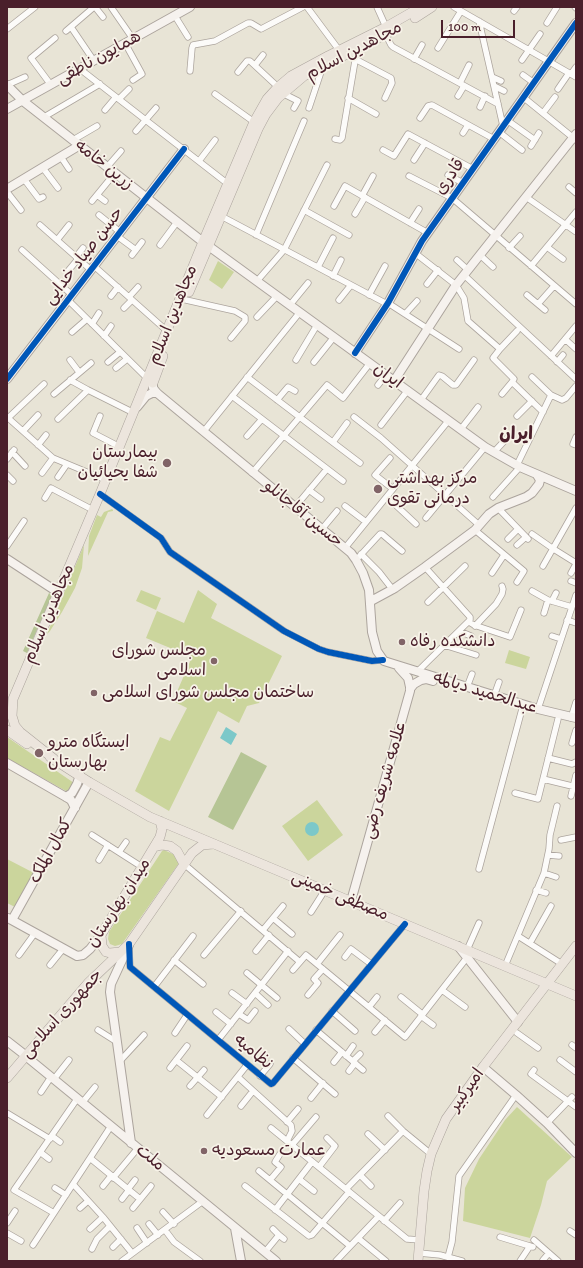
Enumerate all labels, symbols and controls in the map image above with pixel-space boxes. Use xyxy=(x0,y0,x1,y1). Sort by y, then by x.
scale bar xyxy=(443,12,517,38)
street label: مجاهدین اسلام xyxy=(303,17,405,85)
text: 100 m xyxy=(448,20,481,34)
street label: همایون ناطقی xyxy=(53,26,145,90)
street label: زرین خامه xyxy=(70,136,138,194)
street label: قادرى xyxy=(430,155,470,199)
street label: حسن صیاد خدایی xyxy=(40,203,128,309)
street label: مجاهدین اسلام xyxy=(144,262,202,368)
street label: ایران xyxy=(369,359,407,393)
district label: ایران xyxy=(499,423,533,445)
place label: بیمارستان شفا یحیائیان xyxy=(77,443,158,483)
marker: بیمارستان شفا یحیائیان xyxy=(161,457,173,469)
place label: مرکز بهداشتی درمانی تقوی xyxy=(387,469,478,509)
street label: حسین آقاجانلو xyxy=(259,476,347,552)
marker: مرکز بهداشتی درمانی تقوی xyxy=(372,483,384,495)
street label: مجاهدین اسلام xyxy=(19,561,79,667)
place label: دانشکده رفاه xyxy=(410,632,495,652)
marker: دانشکده رفاه xyxy=(397,637,407,647)
place label: مجلس شورای اسلامی xyxy=(112,641,206,681)
marker: مجلس شورای اسلامی xyxy=(209,656,219,666)
street label: عبدالحمید دیالمه xyxy=(430,667,540,719)
place label: ساختمان مجلس شورای اسلامی xyxy=(102,683,314,703)
marker: ساختمان مجلس شورای اسلامی xyxy=(89,688,99,698)
street label: علامه شریف رضی xyxy=(358,719,412,841)
place label: ایستگاه مترو بهارستان xyxy=(48,733,129,773)
marker: ایستگاه مترو بهارستان xyxy=(33,747,45,759)
street label: کمال الملک xyxy=(25,815,77,887)
street label: میدان بهارستان xyxy=(83,855,155,951)
street label: مصطفی خمینی xyxy=(289,866,391,926)
street label: جمهوری اسلامی xyxy=(17,965,107,1063)
street label: نظامیه xyxy=(229,1030,277,1074)
street label: امیرکبیر xyxy=(445,1065,489,1115)
street label: ملت xyxy=(131,1140,169,1176)
place label: عمارت مسعودیه xyxy=(212,1141,326,1161)
marker: عمارت مسعودیه xyxy=(199,1146,209,1156)

